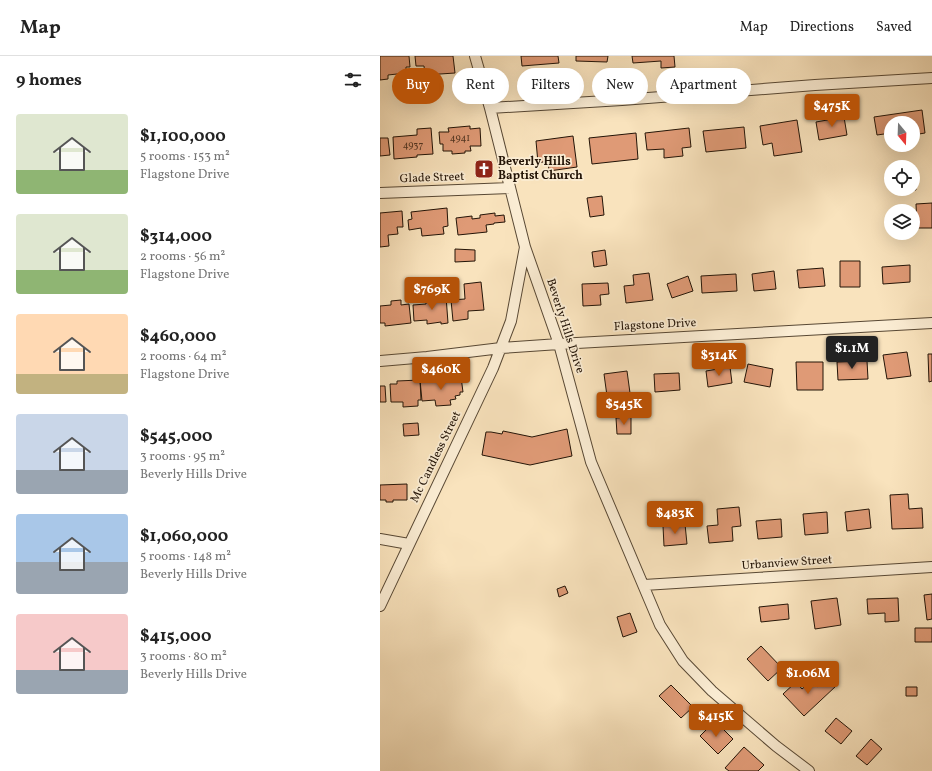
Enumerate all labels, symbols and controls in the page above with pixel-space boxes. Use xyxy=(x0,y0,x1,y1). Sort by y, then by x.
text: Map xyxy=(20,15,61,41)
text: Map xyxy=(740,18,768,37)
text: Directions xyxy=(790,18,854,37)
text: Saved xyxy=(876,18,912,37)
chip: Buy xyxy=(392,68,444,104)
chip: Rent xyxy=(452,68,509,104)
chip: Filters xyxy=(517,68,584,104)
chip: New xyxy=(592,68,648,104)
chip: Apartment xyxy=(656,68,751,104)
text: 9 homes xyxy=(16,69,82,92)
icon: filters xyxy=(342,69,364,91)
pin: $475K xyxy=(804,94,860,128)
text: $475K xyxy=(814,98,850,116)
north arrow xyxy=(884,116,920,152)
map controls xyxy=(884,116,920,240)
text: $1,100,000 xyxy=(140,125,226,148)
icon: home xyxy=(48,130,96,178)
house number: 4941 xyxy=(450,131,470,145)
house number: 4937 xyxy=(403,138,423,152)
text: 5 rooms · 153 m² xyxy=(140,148,230,166)
place label: Beverly Hills Baptist Church xyxy=(498,154,583,184)
church icon: Beverly Hills Baptist Church xyxy=(473,158,495,180)
button: locate xyxy=(884,160,920,196)
text: Flagstone Drive xyxy=(140,166,229,184)
street label: Glade Street xyxy=(399,169,465,187)
button: layers xyxy=(884,204,920,240)
text: $314,000 xyxy=(140,225,212,248)
icon: home xyxy=(48,230,96,278)
text: 2 rooms · 56 m² xyxy=(140,248,225,266)
text: Flagstone Drive xyxy=(140,266,229,284)
pin: $769K xyxy=(404,277,460,311)
street label: Beverly Hills Drive xyxy=(542,277,588,376)
text: $769K xyxy=(413,281,451,299)
street label: Flagstone Drive xyxy=(613,315,697,335)
text: $460,000 xyxy=(140,325,216,348)
icon: home xyxy=(48,330,96,378)
pin: $1.1M xyxy=(824,336,880,370)
text: $1.1M xyxy=(835,340,869,358)
pin: $314K xyxy=(691,343,747,377)
text: $314K xyxy=(701,347,737,365)
text: 2 rooms · 64 m² xyxy=(140,348,227,366)
pin: $460K xyxy=(413,357,469,391)
text: $460K xyxy=(421,361,461,379)
text: Flagstone Drive xyxy=(140,366,229,384)
pin: $545K xyxy=(596,392,652,426)
text: $545K xyxy=(606,396,642,414)
street label: Mc Candless Street xyxy=(407,409,465,505)
text: $545,000 xyxy=(140,425,213,448)
icon: home xyxy=(48,430,96,478)
text: 3 rooms · 95 m² xyxy=(140,448,225,466)
text: Beverly Hills Drive xyxy=(140,466,247,484)
pin: $483K xyxy=(647,501,703,535)
text: $483K xyxy=(656,505,694,523)
text: $1,060,000 xyxy=(140,525,228,548)
icon: home xyxy=(48,530,96,578)
text: 5 rooms · 148 m² xyxy=(140,548,231,566)
street label: Urbanview Street xyxy=(741,552,833,574)
text: Beverly Hills Drive xyxy=(140,566,247,584)
text: $415,000 xyxy=(140,625,211,648)
icon: home xyxy=(48,630,96,678)
text: 3 rooms · 80 m² xyxy=(140,648,227,666)
pin: $1.06M xyxy=(775,661,841,695)
text: $1.06M xyxy=(786,665,830,683)
text: Beverly Hills Drive xyxy=(140,666,247,684)
pin: $415K xyxy=(688,704,744,738)
text: $415K xyxy=(698,708,734,726)

